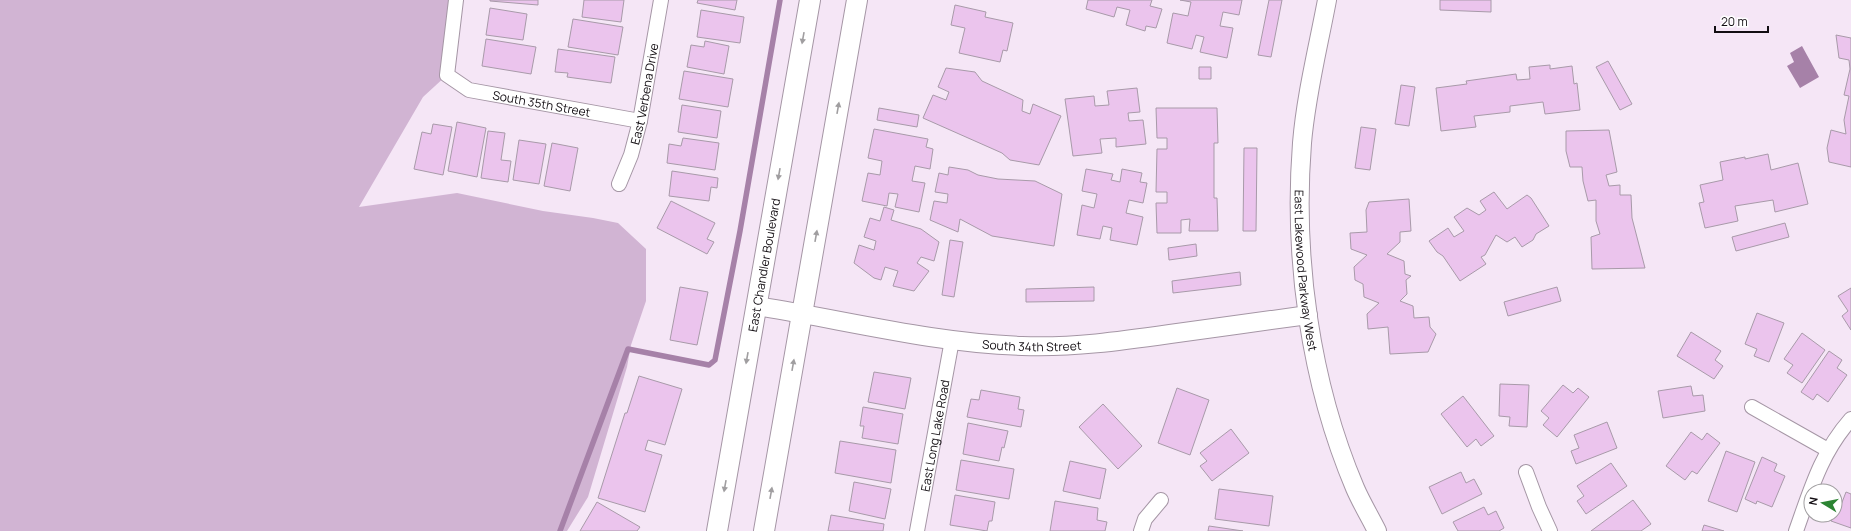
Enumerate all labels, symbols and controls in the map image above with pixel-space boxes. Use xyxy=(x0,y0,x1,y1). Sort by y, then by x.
scale bar xyxy=(1715,8,1768,34)
text: 20 m xyxy=(1721,13,1748,30)
one-way arrow xyxy=(800,32,806,44)
street label: East Verbena Drive xyxy=(626,42,662,147)
street label: South 35th Street xyxy=(491,86,592,120)
one-way arrow xyxy=(835,102,841,115)
one-way arrow xyxy=(776,167,782,180)
street label: East Lakewood Parkway West xyxy=(1291,190,1322,352)
street label: East Chandler Boulevard xyxy=(744,197,784,333)
one-way arrow xyxy=(813,230,819,243)
street label: South 34th Street xyxy=(981,335,1082,355)
one-way arrow xyxy=(744,352,750,364)
one-way arrow xyxy=(790,358,796,371)
street label: East Long Lake Road xyxy=(916,378,953,493)
one-way arrow xyxy=(721,480,727,493)
north arrow xyxy=(1803,483,1843,523)
one-way arrow xyxy=(768,486,774,499)
text: N xyxy=(1805,496,1821,506)

